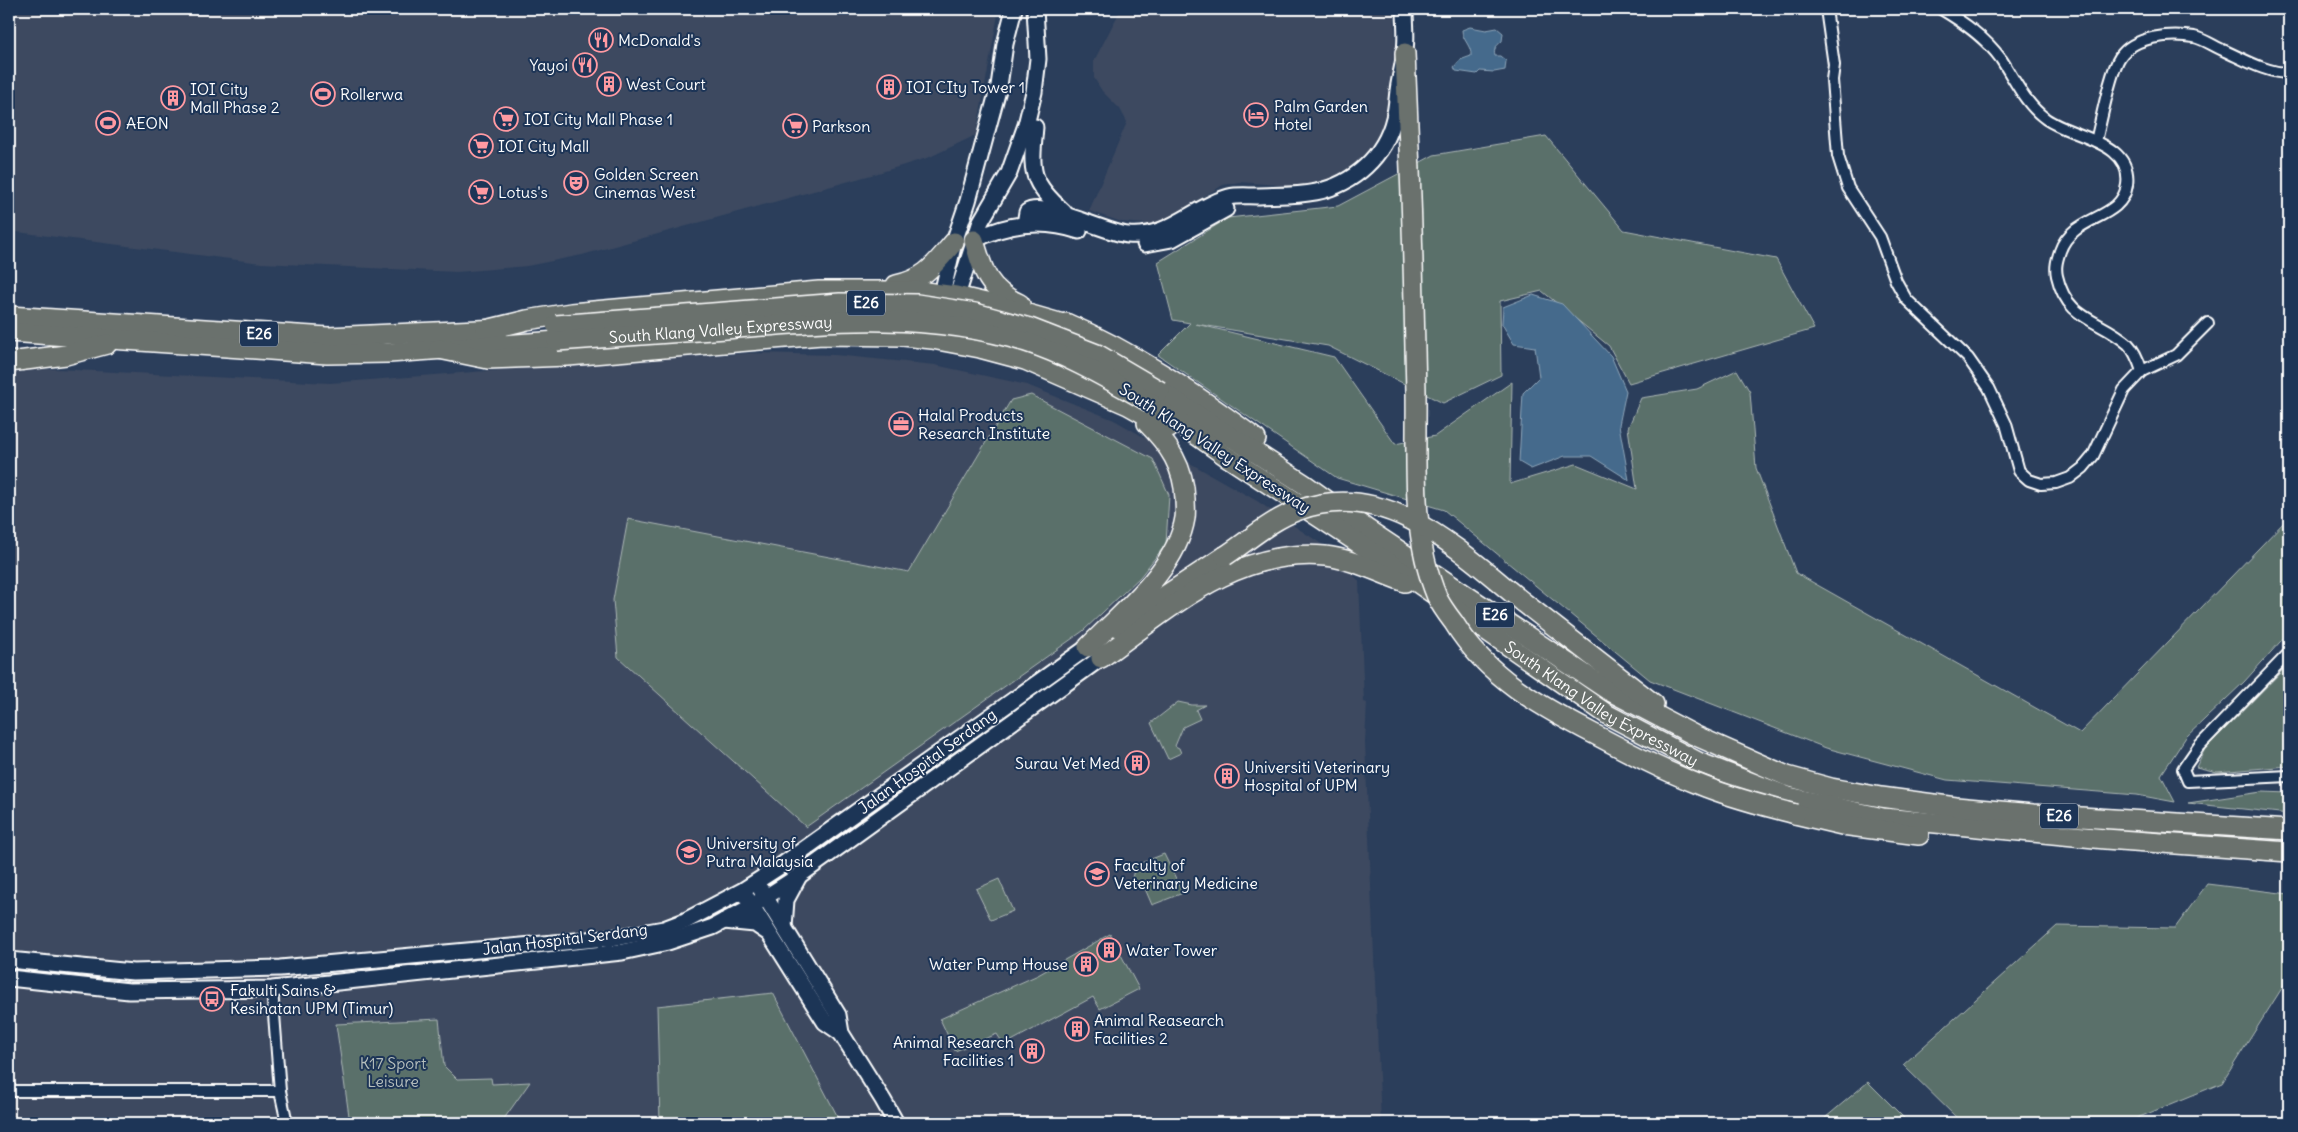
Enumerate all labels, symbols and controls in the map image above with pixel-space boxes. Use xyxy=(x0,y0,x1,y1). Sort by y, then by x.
restaurant icon: McDonald's xyxy=(588,27,614,53)
place label: McDonald's xyxy=(618,30,701,50)
restaurant icon: Yayoi xyxy=(572,52,598,78)
place label: Yayoi xyxy=(530,55,568,75)
building icon: West Court xyxy=(596,71,622,97)
place label: West Court xyxy=(626,74,706,94)
building icon: IOI CIty Tower 1 xyxy=(876,74,902,100)
place label: IOI CIty Tower 1 xyxy=(906,77,1025,97)
place label: IOI City Mall Phase 2 xyxy=(190,79,280,117)
sports icon: Rollerwa xyxy=(310,81,336,107)
place label: Rollerwa xyxy=(340,84,403,104)
building icon: IOI City Mall Phase 2 xyxy=(160,85,186,111)
place label: Palm Garden Hotel xyxy=(1274,96,1368,134)
hotel icon: Palm Garden Hotel xyxy=(1243,102,1269,128)
supermarket icon: IOI City Mall Phase 1 xyxy=(493,106,519,132)
place label: IOI City Mall Phase 1 xyxy=(524,109,673,129)
sports icon: AEON xyxy=(95,110,121,136)
place label: AEON xyxy=(126,113,169,133)
supermarket icon: Parkson xyxy=(782,113,808,139)
place label: Parkson xyxy=(812,116,871,136)
supermarket icon: IOI City Mall xyxy=(468,133,494,159)
place label: IOI City Mall xyxy=(498,136,589,156)
place label: Golden Screen Cinemas West xyxy=(594,164,699,202)
theatre icon: Golden Screen Cinemas West xyxy=(563,170,589,196)
supermarket icon: Lotus's xyxy=(468,179,494,205)
place label: Lotus's xyxy=(498,182,548,202)
road number: E26 xyxy=(847,290,885,316)
street label: South Klang Valley Expressway xyxy=(608,312,833,347)
road number: E26 xyxy=(240,322,278,346)
street label: South Klang Valley Expressway xyxy=(1116,379,1314,517)
place label: Halal Products Research Institute xyxy=(918,405,1050,443)
office icon: Halal Products Research Institute xyxy=(888,411,914,437)
road number: E26 xyxy=(1476,602,1514,628)
street label: South Klang Valley Expressway xyxy=(1501,636,1702,770)
street label: Jalan Hospital Serdang xyxy=(854,704,1000,818)
building icon: Surau Vet Med xyxy=(1124,750,1150,776)
place label: Surau Vet Med xyxy=(1015,753,1120,773)
place label: Universiti Veterinary Hospital of UPM xyxy=(1244,757,1390,795)
building icon: Universiti Veterinary Hospital of UPM xyxy=(1214,763,1240,789)
road number: E26 xyxy=(2040,804,2078,828)
place label: University of Putra Malaysia xyxy=(706,833,813,871)
school or university icon: University of Putra Malaysia xyxy=(676,839,702,865)
place label: Faculty of Veterinary Medicine xyxy=(1114,855,1258,893)
school or university icon: Faculty of Veterinary Medicine xyxy=(1084,861,1110,887)
street label: Jalan Hospital Serdang xyxy=(481,919,649,959)
building icon: Water Tower xyxy=(1096,937,1122,963)
place label: Water Tower xyxy=(1126,940,1218,960)
building icon: Water Pump House xyxy=(1073,951,1099,977)
place label: Water Pump House xyxy=(929,954,1068,974)
place label: Fakulti Sains & Kesihatan UPM (Timur) xyxy=(230,980,393,1018)
bus stop icon: Fakulti Sains & Kesihatan UPM (Timur) xyxy=(199,986,225,1012)
place label: Animal Reasearch Facilities 2 xyxy=(1094,1010,1224,1048)
building icon: Animal Reasearch Facilities 2 xyxy=(1064,1016,1090,1042)
place label: Animal Research Facilities 1 xyxy=(893,1032,1014,1070)
building icon: Animal Research Facilities 1 xyxy=(1019,1038,1045,1064)
park label: K17 Sport Leisure xyxy=(360,1053,427,1091)

